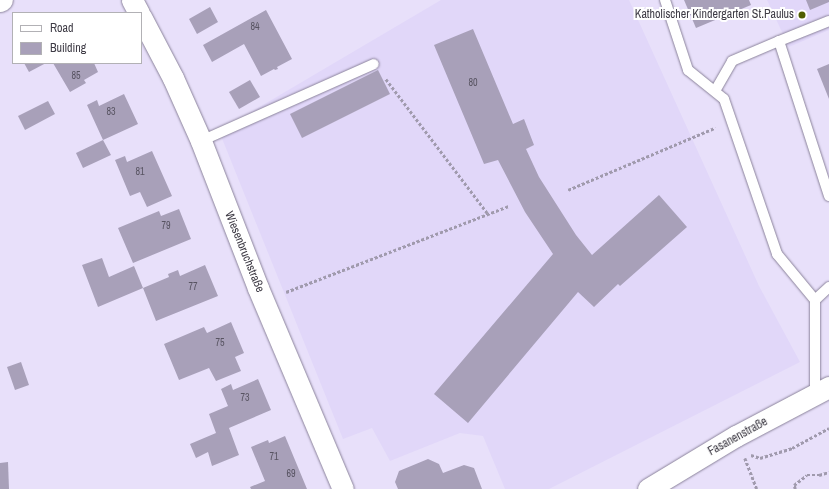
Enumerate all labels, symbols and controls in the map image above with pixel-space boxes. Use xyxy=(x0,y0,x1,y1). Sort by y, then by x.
place label: Katholischer Kindergarten St.Paulus xyxy=(635,8,794,22)
marker: Katholischer Kindergarten St.Paulus xyxy=(797,10,807,20)
legend xyxy=(12,12,142,64)
text: Road xyxy=(50,20,74,36)
house number: 84 xyxy=(250,21,260,33)
text: Building xyxy=(50,40,86,56)
house number: 85 xyxy=(71,70,81,82)
house number: 80 xyxy=(468,77,478,89)
house number: 83 xyxy=(106,106,116,118)
house number: 81 xyxy=(135,166,145,178)
street label: Wiesenbruchstraße xyxy=(221,209,267,295)
house number: 79 xyxy=(161,220,171,232)
house number: 77 xyxy=(188,281,198,293)
house number: 75 xyxy=(215,337,225,349)
house number: 73 xyxy=(240,392,250,404)
street label: Fasanenstraße xyxy=(706,415,770,459)
house number: 71 xyxy=(269,451,279,463)
house number: 69 xyxy=(286,468,296,480)

